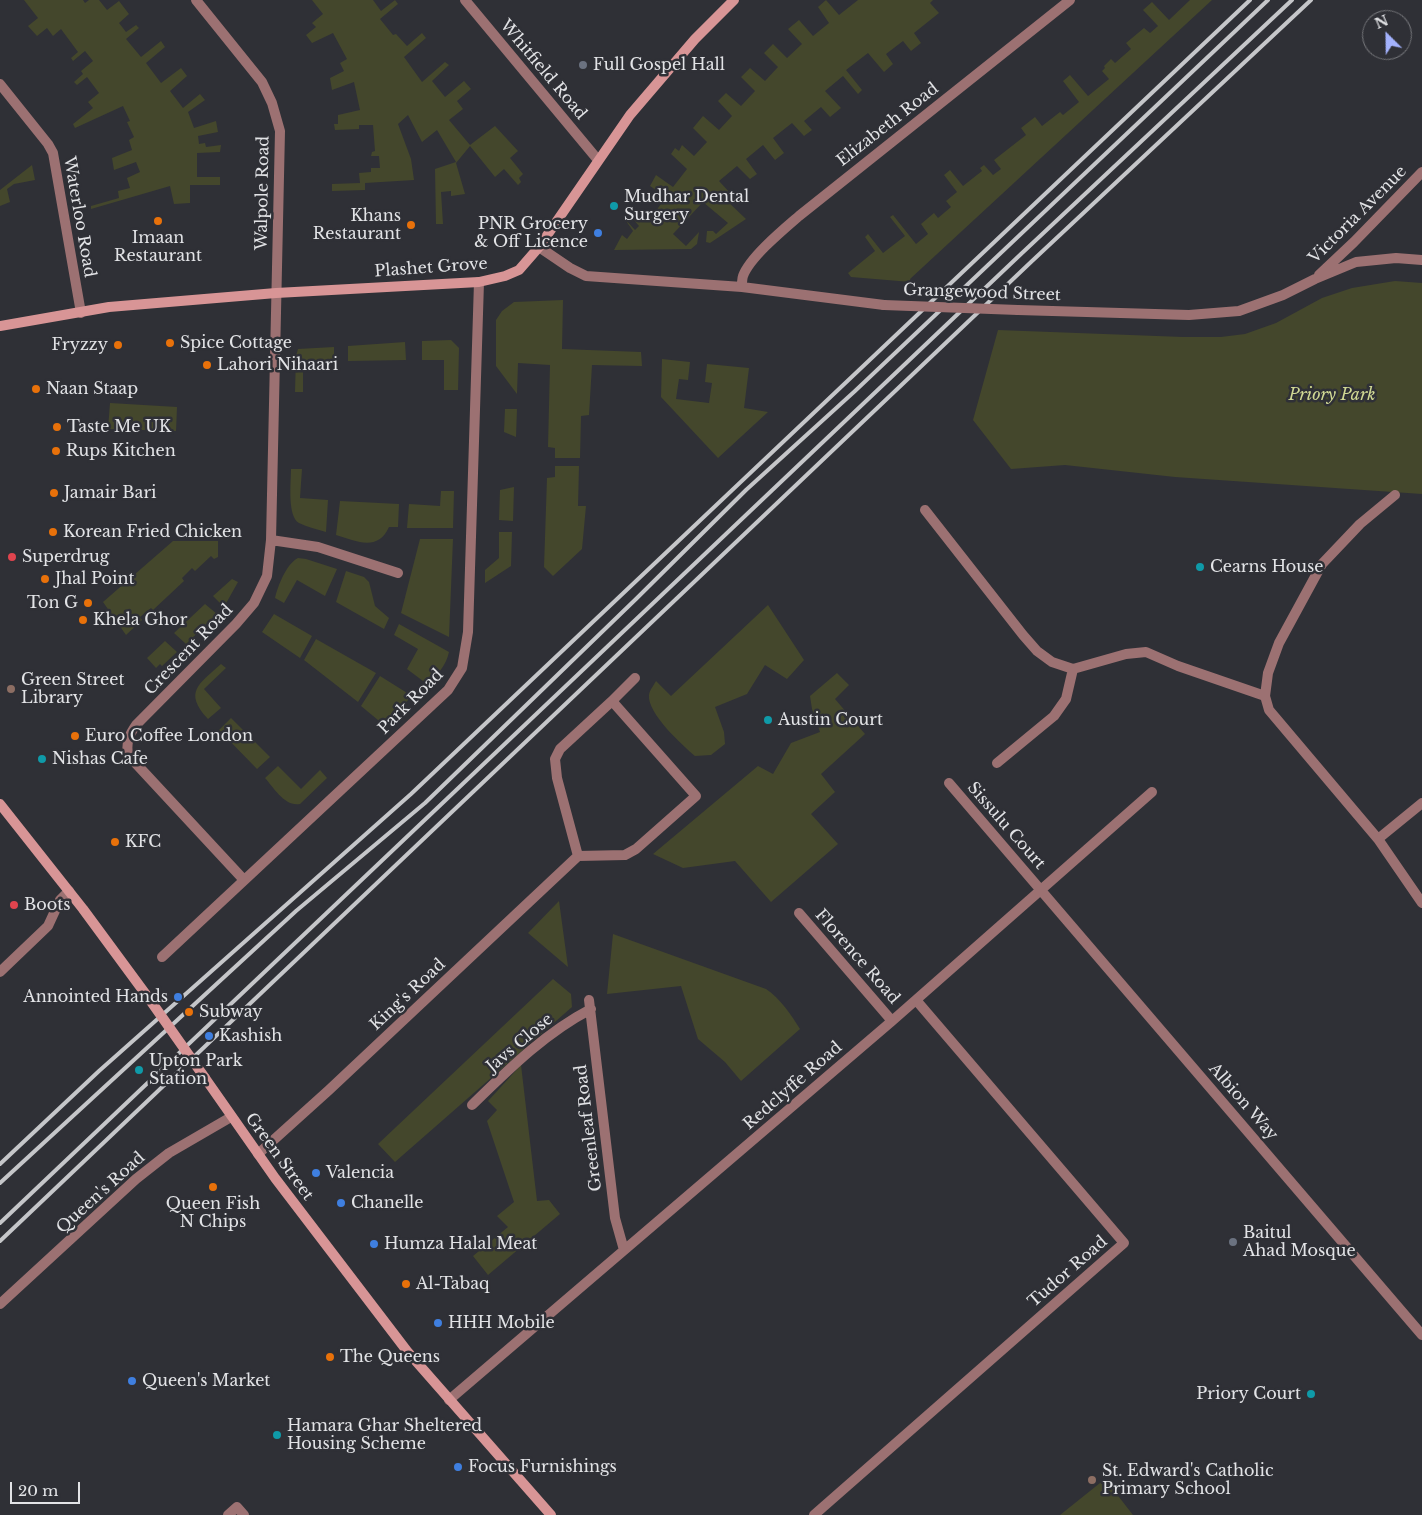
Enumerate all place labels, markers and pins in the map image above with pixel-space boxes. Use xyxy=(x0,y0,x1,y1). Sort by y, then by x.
place label: Full Gospel Hall xyxy=(593,55,725,75)
marker: Full Gospel Hall xyxy=(577,59,589,71)
place label: Mudhar Dental Surgery xyxy=(624,187,749,225)
marker: Mudhar Dental Surgery xyxy=(608,200,620,212)
place label: Khans Restaurant xyxy=(313,206,401,244)
place label: PNR Grocery & Off Licence xyxy=(474,214,588,252)
marker: Imaan Restaurant xyxy=(152,215,164,227)
marker: Khans Restaurant xyxy=(405,219,417,231)
marker: PNR Grocery & Off Licence xyxy=(592,227,604,239)
place label: Imaan Restaurant xyxy=(114,228,202,266)
place label: Spice Cottage xyxy=(180,333,292,353)
place label: Fryzzy xyxy=(52,335,108,355)
marker: Spice Cottage xyxy=(164,337,176,349)
marker: Fryzzy xyxy=(112,339,124,351)
place label: Lahori Nihaari xyxy=(217,355,338,375)
marker: Lahori Nihaari xyxy=(201,359,213,371)
place label: Naan Staap xyxy=(46,379,138,399)
marker: Naan Staap xyxy=(30,383,42,395)
place label: Taste Me UK xyxy=(67,417,171,437)
marker: Taste Me UK xyxy=(51,421,63,433)
place label: Rups Kitchen xyxy=(66,441,176,461)
marker: Rups Kitchen xyxy=(50,445,62,457)
place label: Jamair Bari xyxy=(64,483,157,503)
marker: Jamair Bari xyxy=(48,487,60,499)
place label: Korean Fried Chicken xyxy=(63,522,242,542)
marker: Korean Fried Chicken xyxy=(47,526,59,538)
place label: Superdrug xyxy=(22,547,109,567)
marker: Superdrug xyxy=(6,551,18,563)
place label: Cearns House xyxy=(1210,557,1323,577)
marker: Cearns House xyxy=(1194,561,1206,573)
place label: Jhal Point xyxy=(55,569,134,589)
marker: Jhal Point xyxy=(39,573,51,585)
place label: Ton G xyxy=(27,593,78,613)
marker: Ton G xyxy=(82,597,94,609)
place label: Khela Ghor xyxy=(93,610,187,630)
marker: Khela Ghor xyxy=(77,614,89,626)
place label: Green Street Library xyxy=(21,670,124,708)
marker: Green Street Library xyxy=(5,683,17,695)
place label: Austin Court xyxy=(778,710,883,730)
marker: Austin Court xyxy=(762,714,774,726)
place label: Euro Coffee London xyxy=(85,726,253,746)
marker: Euro Coffee London xyxy=(69,730,81,742)
place label: Nishas Cafe xyxy=(52,749,148,769)
marker: Nishas Cafe xyxy=(36,753,48,765)
place label: KFC xyxy=(125,832,161,852)
marker: KFC xyxy=(109,836,121,848)
place label: Boots xyxy=(24,895,71,915)
marker: Boots xyxy=(8,899,20,911)
place label: Annointed Hands xyxy=(23,987,168,1007)
marker: Annointed Hands xyxy=(172,991,184,1003)
place label: Subway xyxy=(199,1002,262,1022)
marker: Subway xyxy=(183,1006,195,1018)
place label: Kashish xyxy=(219,1026,282,1046)
marker: Kashish xyxy=(203,1030,215,1042)
place label: Upton Park Station xyxy=(149,1051,242,1089)
marker: Upton Park Station xyxy=(133,1064,145,1076)
place label: Valencia xyxy=(326,1163,394,1183)
marker: Valencia xyxy=(310,1167,322,1179)
marker: Queen Fish N Chips xyxy=(207,1181,219,1193)
place label: Chanelle xyxy=(351,1193,423,1213)
place label: Queen Fish N Chips xyxy=(166,1194,260,1232)
marker: Chanelle xyxy=(335,1197,347,1209)
place label: Baitul Ahad Mosque xyxy=(1243,1223,1356,1261)
place label: Humza Halal Meat xyxy=(384,1234,537,1254)
marker: Baitul Ahad Mosque xyxy=(1227,1236,1239,1248)
marker: Humza Halal Meat xyxy=(368,1238,380,1250)
place label: Al-Tabaq xyxy=(416,1274,490,1294)
marker: Al-Tabaq xyxy=(400,1278,412,1290)
place label: HHH Mobile xyxy=(448,1313,555,1333)
marker: HHH Mobile xyxy=(432,1317,444,1329)
place label: The Queens xyxy=(340,1347,440,1367)
marker: The Queens xyxy=(324,1351,336,1363)
place label: Queen's Market xyxy=(142,1371,270,1391)
marker: Queen's Market xyxy=(126,1375,138,1387)
place label: Priory Court xyxy=(1196,1384,1301,1404)
marker: Priory Court xyxy=(1305,1388,1317,1400)
place label: Hamara Ghar Sheltered Housing Scheme xyxy=(287,1416,482,1454)
marker: Hamara Ghar Sheltered Housing Scheme xyxy=(271,1429,283,1441)
place label: Focus Furnishings xyxy=(468,1457,617,1477)
marker: Focus Furnishings xyxy=(452,1461,464,1473)
place label: St. Edward's Catholic Primary School xyxy=(1102,1461,1274,1499)
marker: St. Edward's Catholic Primary School xyxy=(1086,1474,1098,1486)

